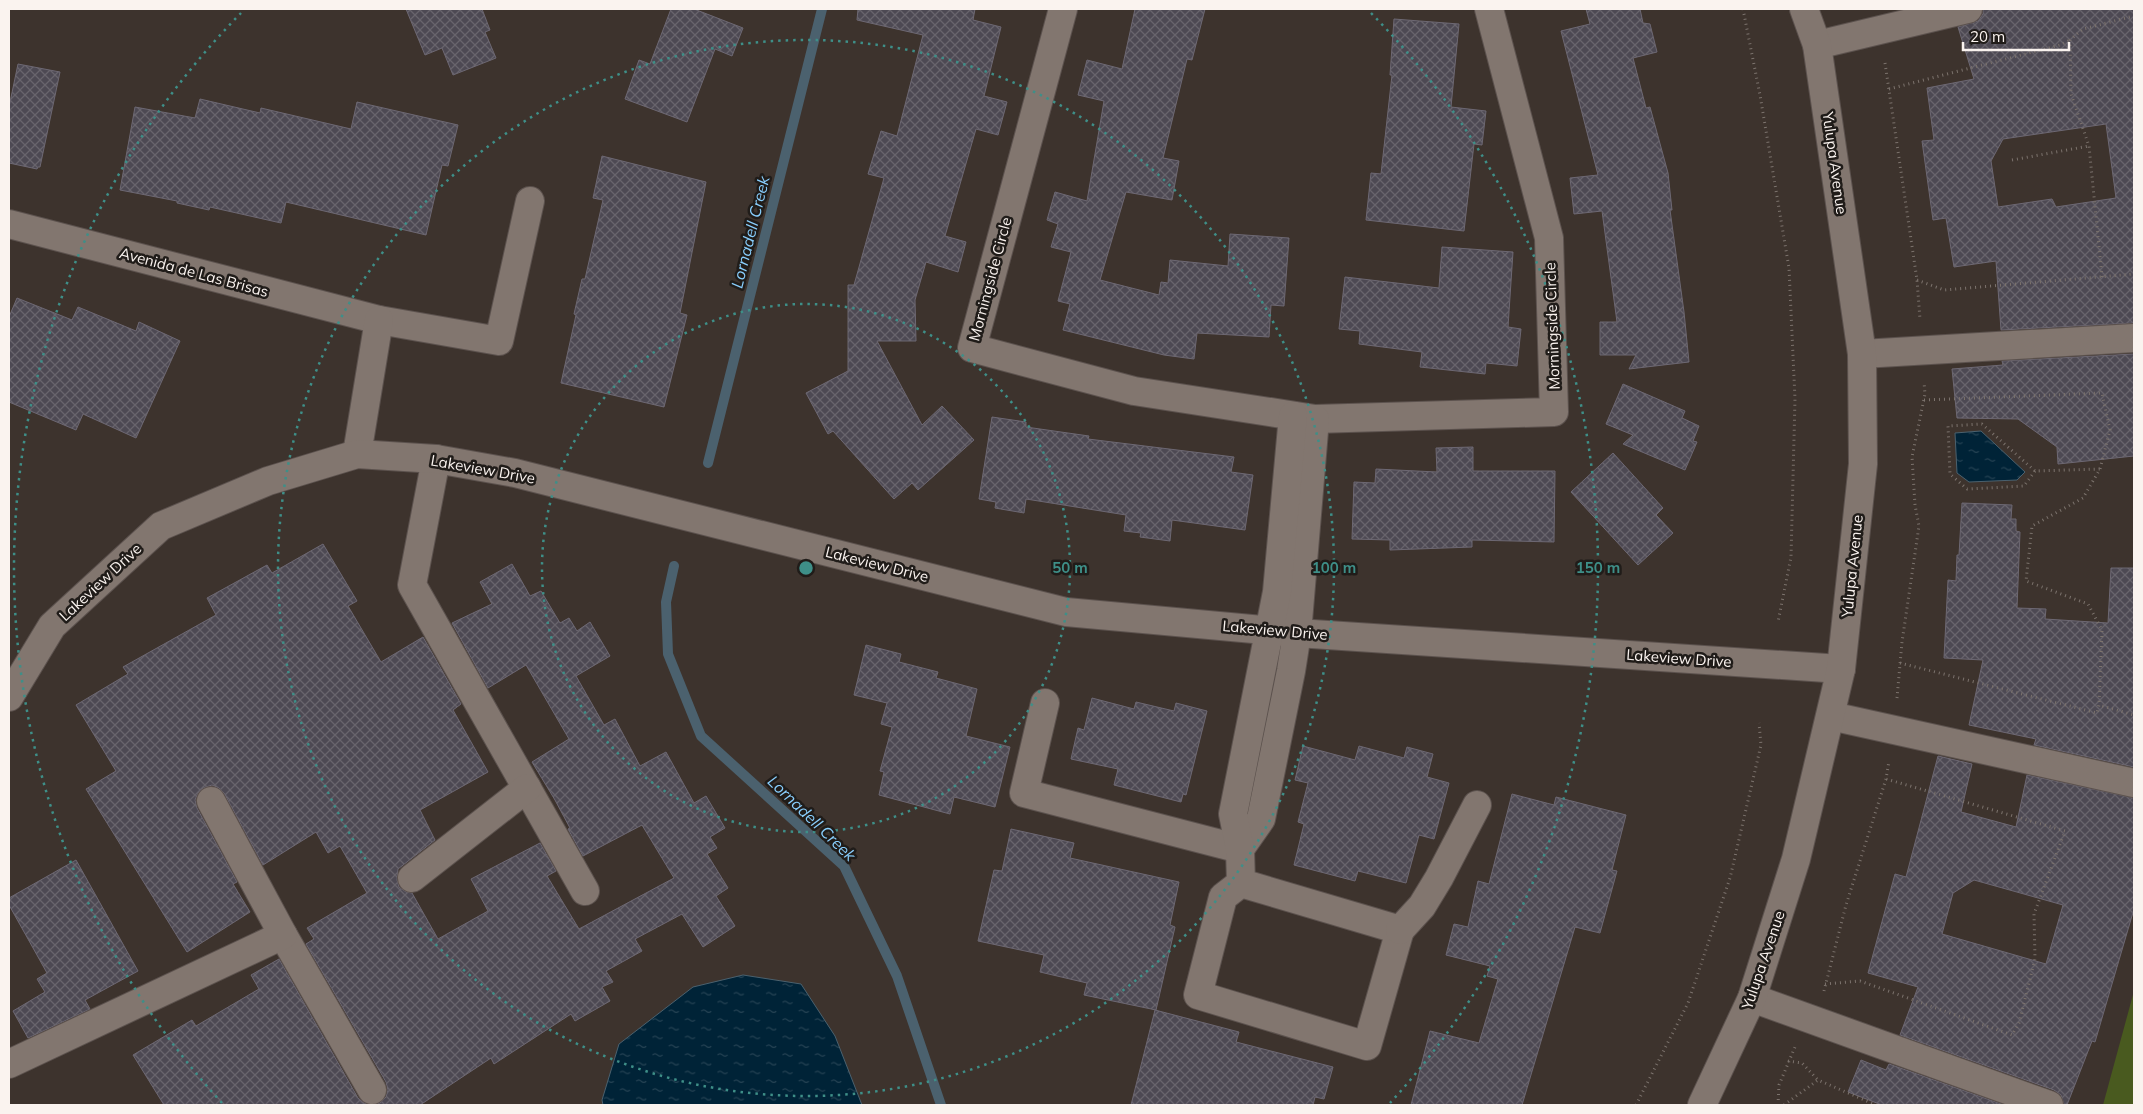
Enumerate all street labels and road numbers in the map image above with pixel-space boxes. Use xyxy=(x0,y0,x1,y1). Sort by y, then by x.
street label: Yulupa Avenue xyxy=(1818,110,1852,215)
street label: Morningside Circle xyxy=(964,215,1016,343)
street label: Avenida de Las Brisas xyxy=(117,243,271,301)
street label: Morningside Circle xyxy=(1540,262,1564,390)
street label: Lakeview Drive xyxy=(429,450,537,488)
street label: Yulupa Avenue xyxy=(1837,514,1867,619)
street label: Lakeview Drive xyxy=(55,539,145,625)
street label: Lakeview Drive xyxy=(823,542,931,586)
street label: Lakeview Drive xyxy=(1222,616,1328,644)
street label: Lakeview Drive xyxy=(1626,645,1732,671)
street label: Yulupa Avenue xyxy=(1737,908,1789,1013)

